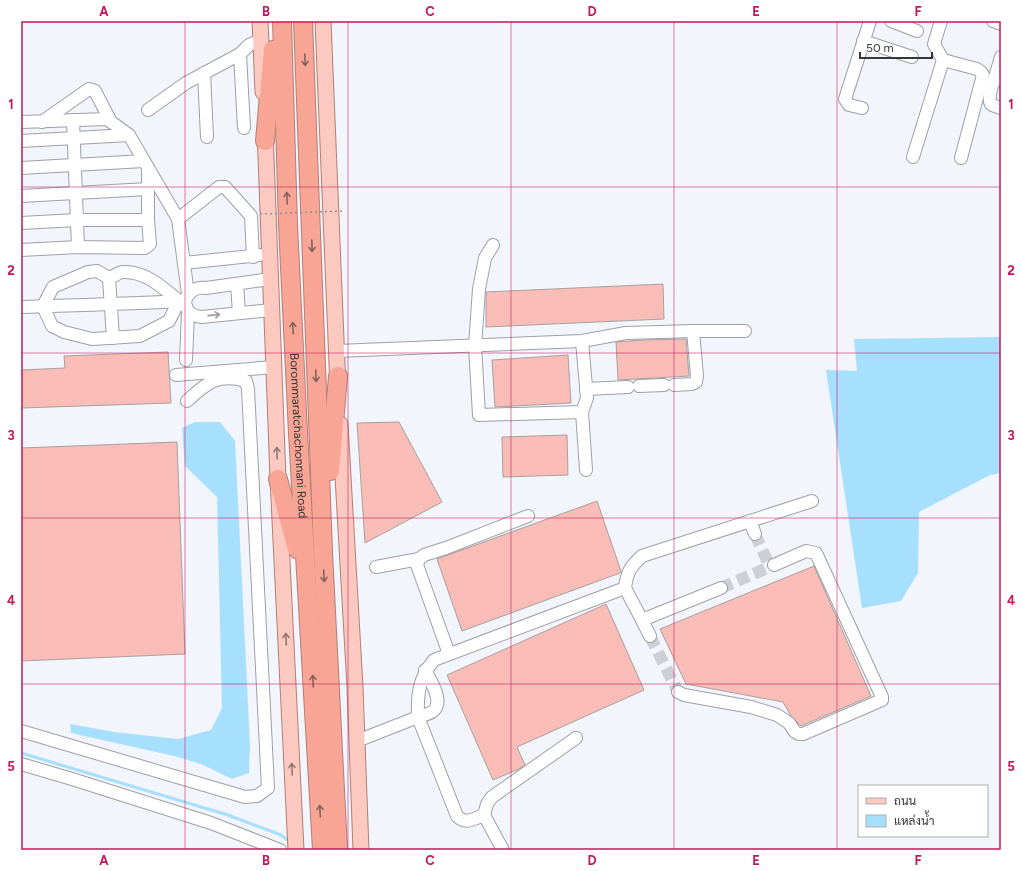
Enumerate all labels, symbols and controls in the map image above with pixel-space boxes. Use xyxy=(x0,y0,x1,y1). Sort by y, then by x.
text: A xyxy=(99,4,109,19)
text: B xyxy=(262,4,270,19)
text: C xyxy=(425,4,435,19)
text: D xyxy=(587,4,597,19)
text: E xyxy=(752,4,760,19)
text: F xyxy=(914,4,922,19)
scale bar xyxy=(860,34,932,60)
text: 50 m xyxy=(866,41,894,55)
one-way arrow xyxy=(301,53,309,66)
text: 1 xyxy=(8,97,14,112)
text: 1 xyxy=(1008,97,1014,112)
one-way arrow xyxy=(283,192,291,205)
one-way arrow xyxy=(308,239,315,252)
text: 2 xyxy=(7,263,15,278)
text: 2 xyxy=(1007,263,1015,278)
one-way arrow xyxy=(207,311,220,319)
one-way arrow xyxy=(289,322,297,335)
street label: Borommaratchachonnani Road xyxy=(287,353,310,519)
one-way arrow xyxy=(313,369,320,382)
text: 3 xyxy=(7,428,15,443)
text: 3 xyxy=(1007,428,1015,443)
one-way arrow xyxy=(274,447,281,460)
one-way arrow xyxy=(320,569,328,582)
text: 4 xyxy=(7,593,15,608)
text: 4 xyxy=(1007,593,1015,608)
one-way arrow xyxy=(282,633,290,646)
one-way arrow xyxy=(309,675,316,688)
text: 5 xyxy=(7,759,15,774)
text: 5 xyxy=(1007,759,1015,774)
one-way arrow xyxy=(289,763,296,776)
legend xyxy=(858,785,988,837)
text: ถนน xyxy=(894,794,917,808)
one-way arrow xyxy=(316,805,324,818)
text: แหล่งน้ำ xyxy=(894,810,934,828)
text: A xyxy=(99,853,109,868)
text: B xyxy=(262,853,270,868)
text: C xyxy=(425,853,435,868)
text: D xyxy=(587,853,597,868)
text: E xyxy=(752,853,760,868)
text: F xyxy=(914,853,922,868)

